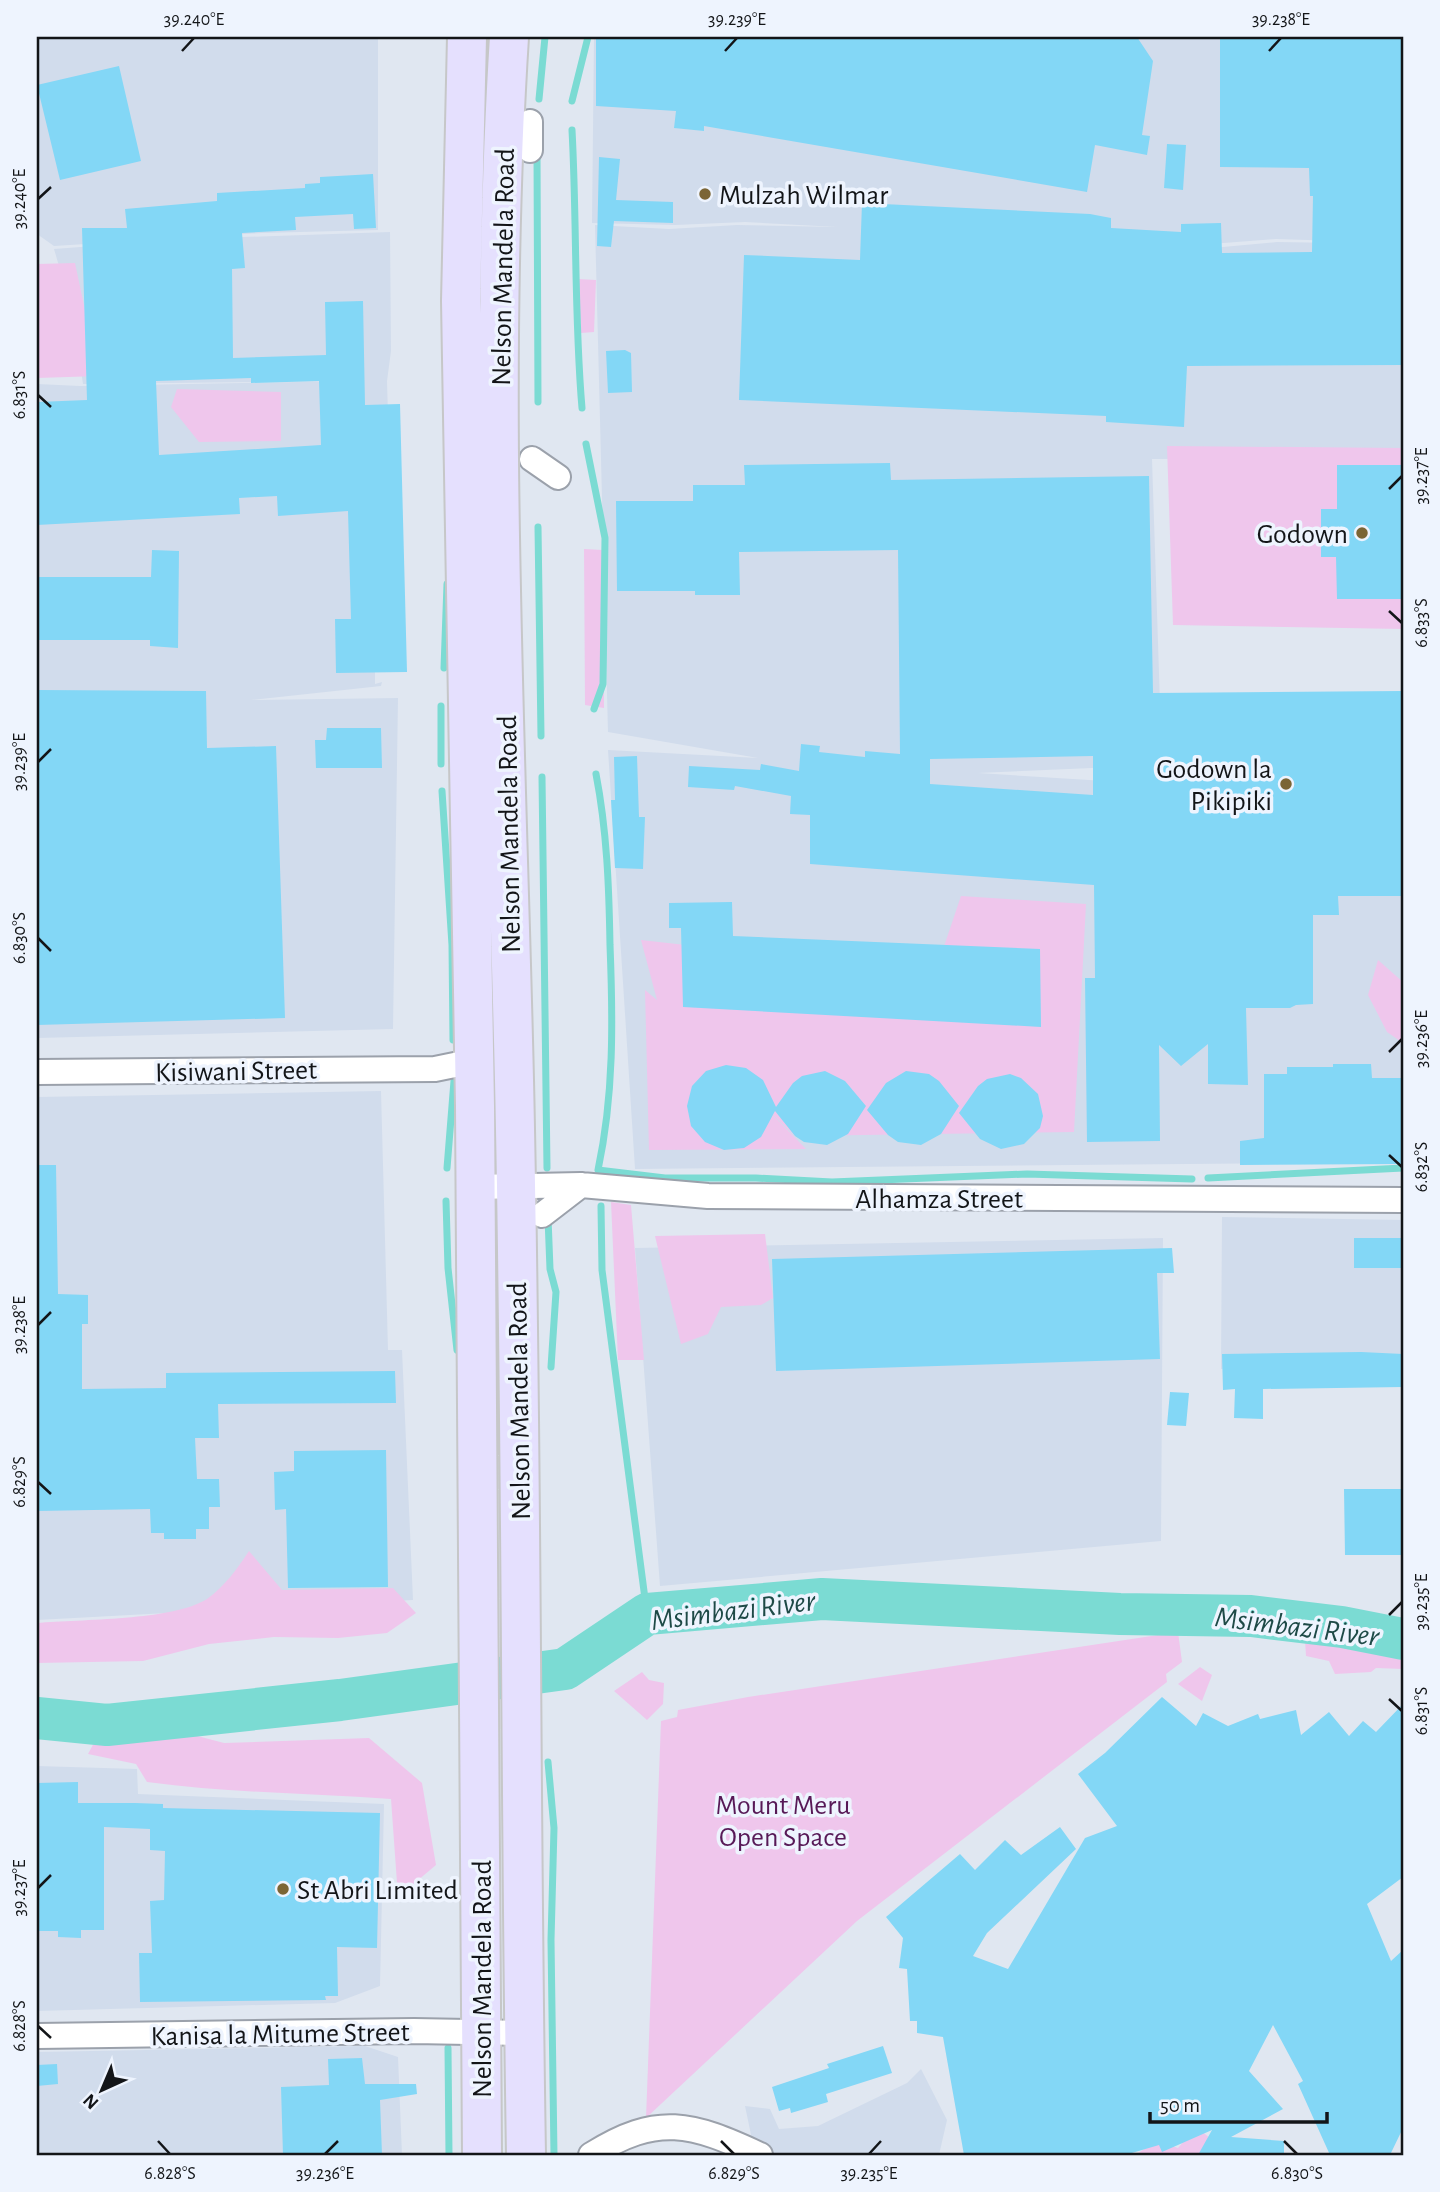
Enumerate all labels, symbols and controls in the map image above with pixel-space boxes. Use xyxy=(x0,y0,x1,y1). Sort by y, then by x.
text: 39.240°E xyxy=(164,11,224,29)
text: 39.239°E xyxy=(708,11,766,29)
text: 39.238°E xyxy=(1252,11,1310,29)
street label: Nelson Mandela Road xyxy=(488,148,520,386)
text: 39.240°E xyxy=(11,169,29,229)
place label: Mulzah Wilmar xyxy=(719,182,888,210)
marker: Mulzah Wilmar xyxy=(697,186,713,202)
text: 6.831°S xyxy=(11,371,29,419)
text: 39.237°E xyxy=(1413,447,1431,505)
place label: Godown xyxy=(1257,521,1348,549)
marker: Godown xyxy=(1354,525,1370,541)
text: 6.833°S xyxy=(1413,598,1431,648)
street label: Nelson Mandela Road xyxy=(494,715,526,953)
text: 39.239°E xyxy=(11,733,29,791)
place label: Godown la Pikipiki xyxy=(1156,756,1272,816)
marker: Godown la Pikipiki xyxy=(1278,776,1294,792)
text: 6.830°S xyxy=(11,912,29,964)
text: 39.236°E xyxy=(1413,1010,1431,1068)
street label: Kisiwani Street xyxy=(155,1057,317,1087)
text: 6.832°S xyxy=(1413,1142,1431,1192)
street label: Alhamza Street xyxy=(855,1186,1023,1214)
street label: Nelson Mandela Road xyxy=(504,1282,536,1520)
text: 39.238°E xyxy=(11,1296,29,1354)
text: 6.829°S xyxy=(11,1456,29,1508)
text: 39.235°E xyxy=(1413,1573,1431,1631)
water label: Msimbazi River xyxy=(649,1586,818,1636)
water label: Msimbazi River xyxy=(1213,1602,1382,1652)
text: 6.831°S xyxy=(1413,1687,1431,1735)
park label: Mount Meru Open Space xyxy=(715,1792,851,1852)
text: 39.237°E xyxy=(11,1859,29,1917)
street label: Nelson Mandela Road xyxy=(469,1860,497,2098)
place label: St Abri Limited xyxy=(297,1877,458,1905)
marker: St Abri Limited xyxy=(275,1881,291,1897)
text: 6.828°S xyxy=(11,2000,29,2052)
street label: Kanisa la Mitume Street xyxy=(150,2019,410,2051)
north arrow xyxy=(66,2056,136,2126)
scale bar xyxy=(1150,2080,1326,2124)
text: N xyxy=(80,2090,103,2113)
text: 50 m xyxy=(1160,2095,1200,2116)
text: 6.828°S xyxy=(144,2165,196,2183)
text: 39.236°E xyxy=(296,2165,354,2183)
text: 6.829°S xyxy=(708,2165,760,2183)
text: 39.235°E xyxy=(840,2165,898,2183)
text: 6.830°S xyxy=(1271,2165,1323,2183)

